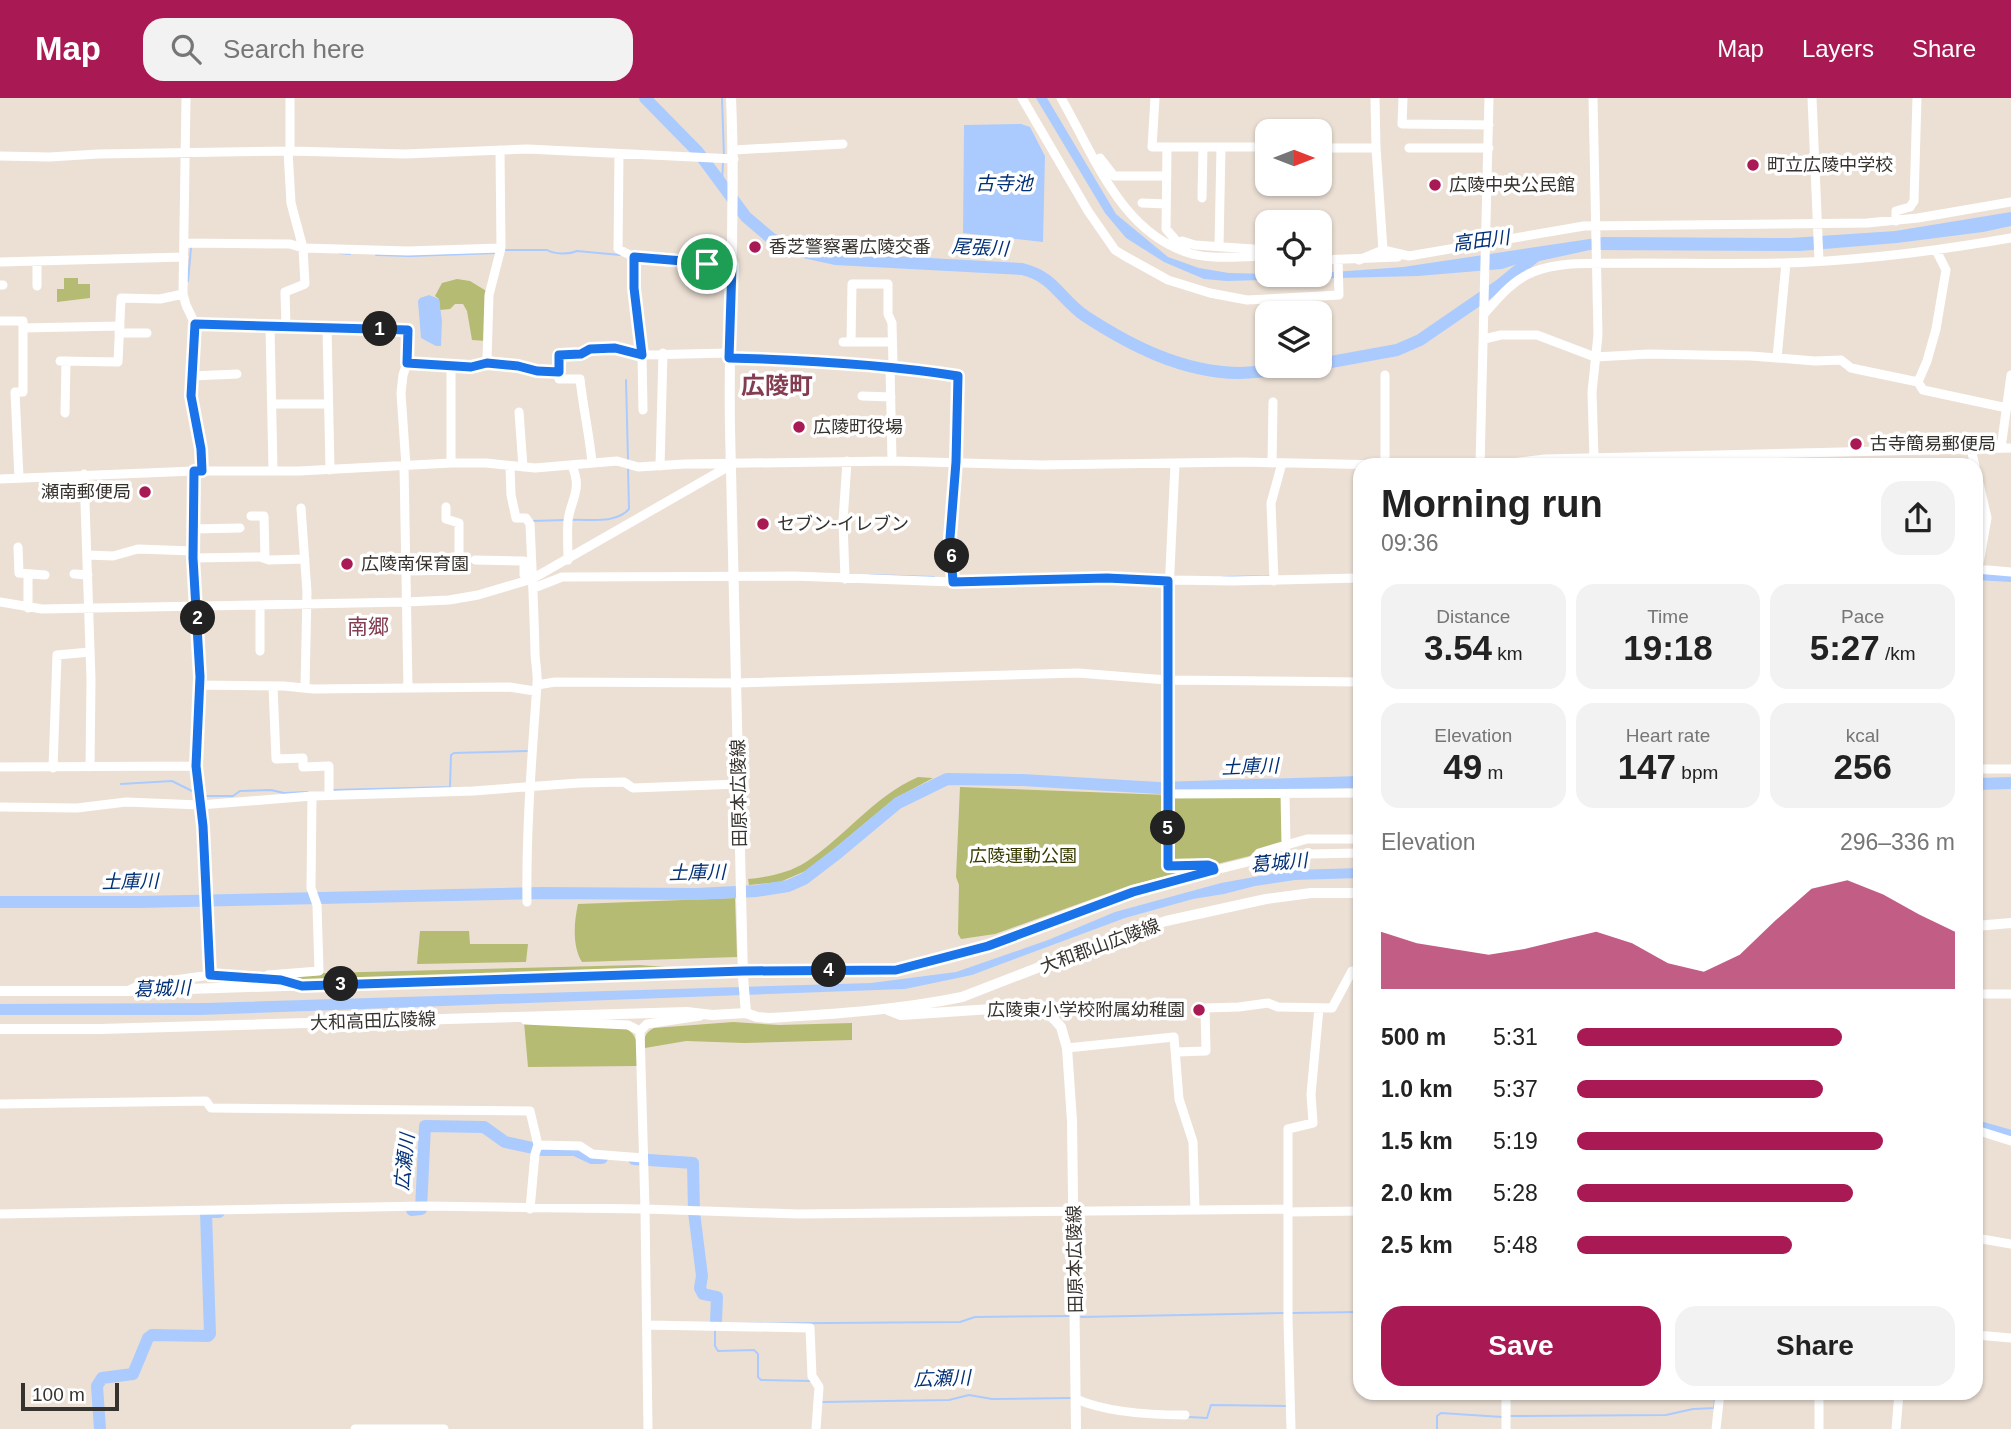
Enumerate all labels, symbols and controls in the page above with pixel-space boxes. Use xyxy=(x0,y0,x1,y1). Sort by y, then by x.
search box xyxy=(143,18,633,81)
text: Map xyxy=(35,30,101,67)
icon: search xyxy=(167,30,205,68)
text: Search here xyxy=(223,34,365,64)
text: Map xyxy=(1717,35,1764,62)
text: Layers xyxy=(1802,35,1874,62)
text: Share xyxy=(1912,35,1976,62)
north arrow xyxy=(1255,119,1332,196)
map controls xyxy=(1255,119,1332,378)
place label: 町立広陵中学校 xyxy=(1767,155,1893,175)
marker: 町立広陵中学校 xyxy=(1745,157,1761,173)
water label: 古寺池 xyxy=(975,173,1034,194)
place label: 広陵中央公民館 xyxy=(1449,175,1575,195)
marker: 広陵中央公民館 xyxy=(1427,177,1443,193)
button: locate xyxy=(1255,210,1332,287)
water label: 高田川 xyxy=(1451,226,1513,254)
pin xyxy=(677,234,737,294)
water label: 尾張川 xyxy=(951,236,1011,260)
place label: 香芝警察署広陵交番 xyxy=(769,237,931,257)
marker: 香芝警察署広陵交番 xyxy=(747,239,763,255)
icon: arrive xyxy=(688,245,726,283)
button: layers xyxy=(1255,301,1332,378)
pin: 1 xyxy=(362,312,398,346)
text: 1 xyxy=(374,318,385,339)
district label: 広陵町 xyxy=(741,372,813,399)
place label: 広陵町役場 xyxy=(813,417,903,437)
marker: 広陵町役場 xyxy=(791,419,807,435)
place label: 古寺簡易郵便局 xyxy=(1870,434,1996,454)
marker: 古寺簡易郵便局 xyxy=(1848,436,1864,452)
button: share xyxy=(1881,481,1955,555)
place label: 瀬南郵便局 xyxy=(41,482,131,502)
text: Morning run xyxy=(1381,483,1603,525)
marker: 瀬南郵便局 xyxy=(137,484,153,500)
place label: セブン-イレブン xyxy=(777,514,909,534)
marker: セブン-イレブン xyxy=(755,516,771,532)
text: 09:36 xyxy=(1381,530,1439,556)
pin: 6 xyxy=(934,538,970,574)
text: 6 xyxy=(946,545,957,566)
place label: 広陵南保育園 xyxy=(361,554,469,574)
marker: 広陵南保育園 xyxy=(339,556,355,572)
pin: 2 xyxy=(180,601,216,636)
text: Distance xyxy=(1436,606,1510,627)
text: Time xyxy=(1647,606,1689,627)
text: Pace xyxy=(1841,606,1884,627)
text: 2 xyxy=(192,607,203,628)
district label: 南郷 xyxy=(347,615,389,638)
text: 3.54 xyxy=(1424,628,1492,667)
text: 19:18 xyxy=(1623,628,1713,667)
text: 5:27 xyxy=(1810,628,1880,667)
text: km xyxy=(1492,643,1523,664)
text: /km xyxy=(1880,643,1916,664)
text: Elevation xyxy=(1434,725,1512,746)
text: Heart rate xyxy=(1626,725,1710,746)
text: kcal xyxy=(1846,725,1880,746)
street label: 田原本広陵線 xyxy=(728,739,750,847)
text: 49 xyxy=(1443,747,1482,786)
text: 147 xyxy=(1618,747,1676,786)
text: 256 xyxy=(1833,747,1892,786)
water label: 土庫川 xyxy=(1221,755,1281,778)
text: m xyxy=(1482,762,1503,783)
text: bpm xyxy=(1676,762,1718,783)
pin: 5 xyxy=(1150,810,1186,846)
text: 5 xyxy=(1162,817,1173,838)
text: Elevation xyxy=(1381,829,1476,855)
text: 296–336 m xyxy=(1840,829,1955,855)
park label: 広陵運動公園 xyxy=(969,846,1077,866)
water label: 葛城川 xyxy=(1250,849,1310,875)
water label: 土庫川 xyxy=(668,861,728,883)
water label: 土庫川 xyxy=(101,870,161,892)
street label: 大和郡山広陵線 xyxy=(1037,915,1163,977)
pin: 4 xyxy=(812,952,846,988)
text: 4 xyxy=(823,959,834,980)
pin: 3 xyxy=(324,966,358,1001)
text: 3 xyxy=(335,973,346,994)
water label: 葛城川 xyxy=(133,977,193,1000)
place label: 広陵東小学校附属幼稚園 xyxy=(987,1000,1185,1020)
marker: 広陵東小学校附属幼稚園 xyxy=(1191,1002,1207,1018)
street label: 大和高田広陵線 xyxy=(310,1009,436,1033)
text: 500 m xyxy=(1381,1024,1446,1050)
text: 5:31 xyxy=(1493,1024,1538,1050)
text: 1.0 km xyxy=(1381,1076,1453,1102)
text: 5:37 xyxy=(1493,1076,1538,1102)
text: 1.5 km xyxy=(1381,1128,1453,1154)
text: 5:19 xyxy=(1493,1128,1538,1154)
water label: 広瀬川 xyxy=(391,1131,418,1192)
text: 2.0 km xyxy=(1381,1180,1453,1206)
text: 5:28 xyxy=(1493,1180,1538,1206)
street label: 田原本広陵線 xyxy=(1064,1205,1086,1313)
text: 2.5 km xyxy=(1381,1232,1453,1258)
text: 5:48 xyxy=(1493,1232,1538,1258)
button: Save xyxy=(1381,1306,1661,1386)
button: Share xyxy=(1675,1306,1955,1386)
water label: 広瀬川 xyxy=(913,1367,973,1390)
scale bar xyxy=(21,1380,119,1412)
text: 100 m xyxy=(32,1384,85,1405)

